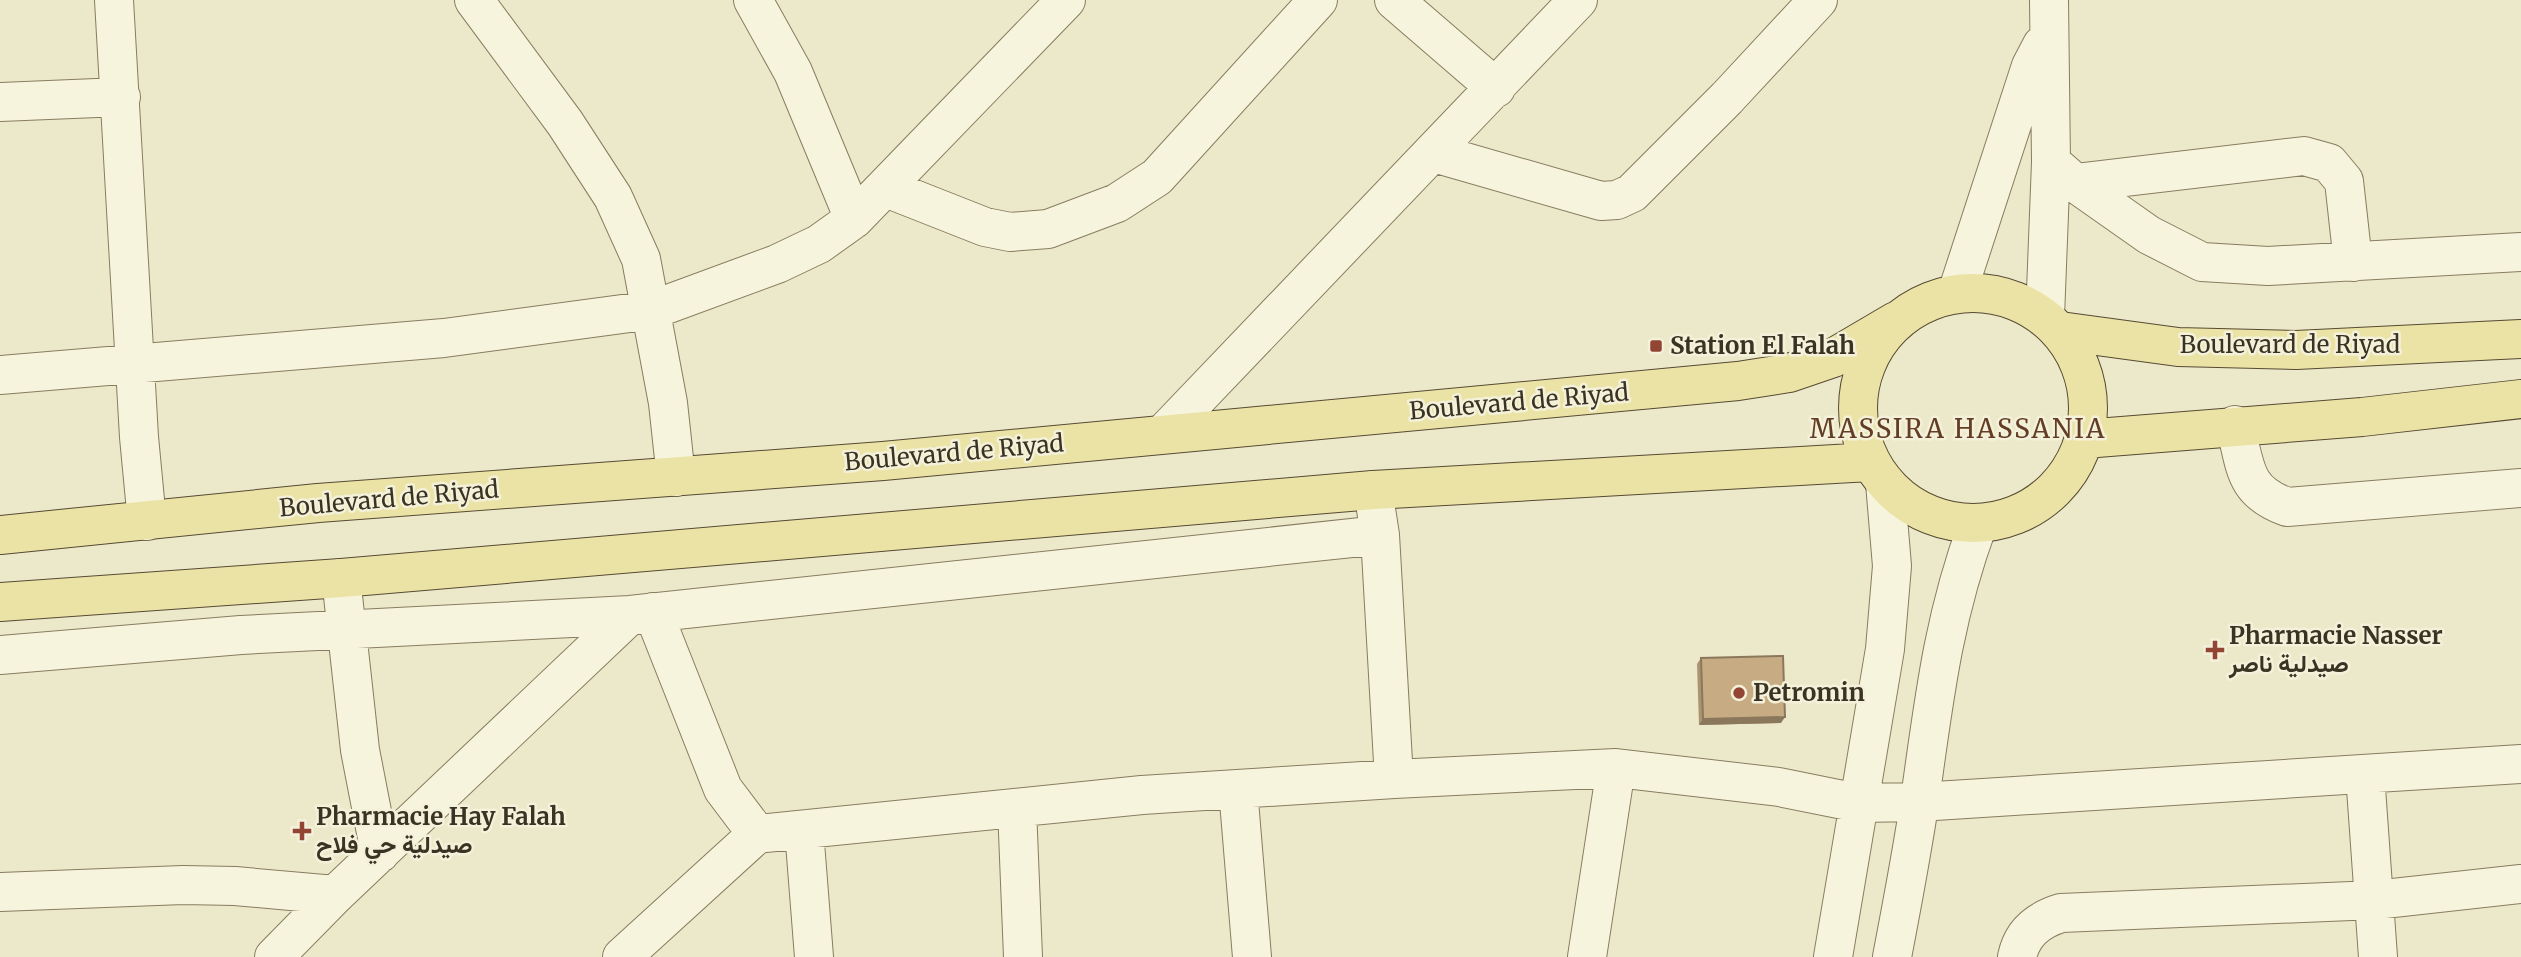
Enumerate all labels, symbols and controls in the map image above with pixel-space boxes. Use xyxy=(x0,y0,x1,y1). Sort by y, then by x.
street label: Boulevard de Riyad xyxy=(2180,329,2400,360)
place label: Station El Falah xyxy=(1670,330,1855,361)
marker: Station El Falah xyxy=(1648,338,1664,354)
street label: Boulevard de Riyad xyxy=(1408,376,1630,427)
district label: MASSIRA HASSANIA xyxy=(1810,412,2106,445)
street label: Boulevard de Riyad xyxy=(843,427,1065,478)
street label: Boulevard de Riyad xyxy=(278,473,500,524)
place label: Pharmacie Nasser صيدلية ناصر xyxy=(2228,620,2443,679)
marker: Pharmacie Nasser صيدلية ناصر xyxy=(2207,642,2223,658)
place label: Petromin xyxy=(1753,677,1865,708)
marker: Petromin xyxy=(1731,685,1747,701)
place label: Pharmacie Hay Falah صيدلية حي فلاح xyxy=(316,801,566,865)
marker: Pharmacie Hay Falah صيدلية حي فلاح xyxy=(294,823,310,839)

